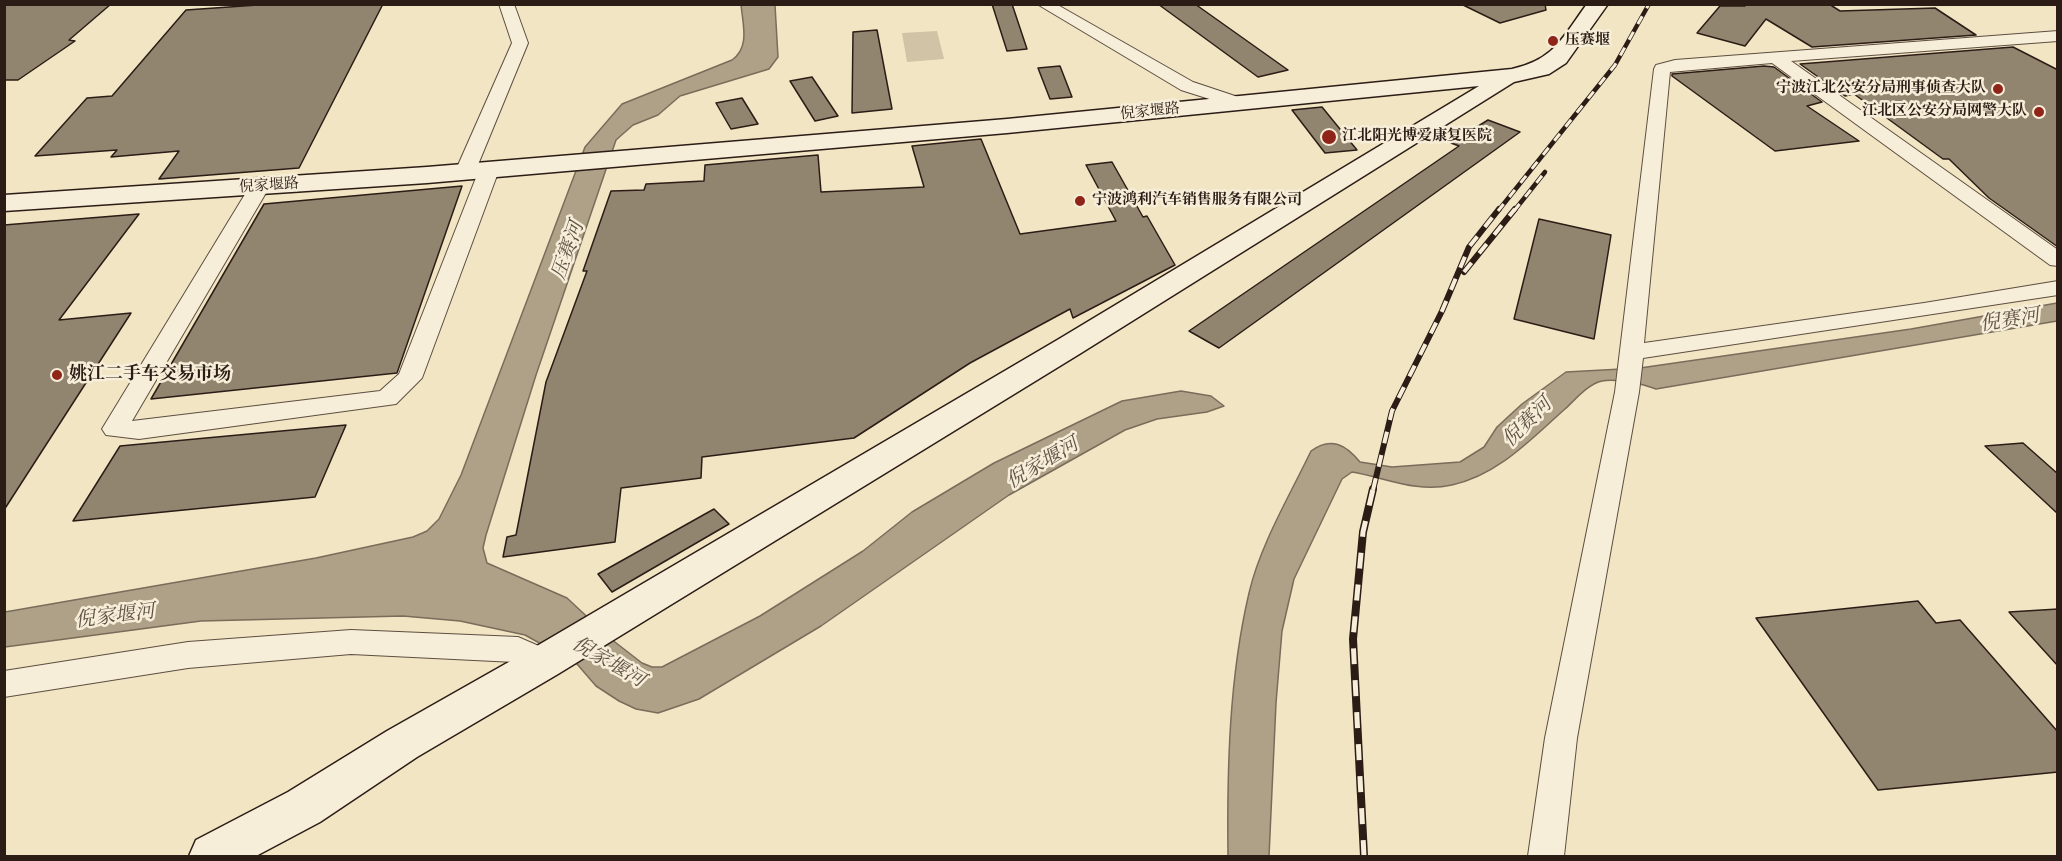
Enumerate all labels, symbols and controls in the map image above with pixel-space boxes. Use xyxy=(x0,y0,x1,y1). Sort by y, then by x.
place label: 压赛堰 xyxy=(1565,32,1610,50)
marker: 压赛堰 xyxy=(1546,34,1560,48)
place label: 宁波江北公安分局刑事侦查大队 xyxy=(1776,80,1986,98)
marker: 宁波江北公安分局刑事侦查大队 xyxy=(1991,82,2005,96)
street label: 倪家堰路 xyxy=(1119,100,1181,124)
place label: 江北区公安分局网警大队 xyxy=(1862,103,2027,121)
marker: 江北区公安分局网警大队 xyxy=(2032,105,2046,119)
marker: 江北阳光博爱康复医院 xyxy=(1320,128,1338,146)
place label: 江北阳光博爱康复医院 xyxy=(1342,128,1492,146)
street label: 倪家堰路 xyxy=(238,175,300,197)
place label: 宁波鸿利汽车销售服务有限公司 xyxy=(1092,192,1302,210)
marker: 宁波鸿利汽车销售服务有限公司 xyxy=(1073,194,1087,208)
water label: 压赛河 xyxy=(548,219,590,283)
water label: 倪赛河 xyxy=(1978,304,2042,338)
place label: 姚江二手车交易市场 xyxy=(69,364,231,386)
marker: 姚江二手车交易市场 xyxy=(50,368,64,382)
water label: 倪赛河 xyxy=(1498,393,1558,453)
water label: 倪家堰河 xyxy=(1003,433,1083,495)
water label: 倪家堰河 xyxy=(74,600,156,634)
water label: 倪家堰河 xyxy=(567,633,649,693)

